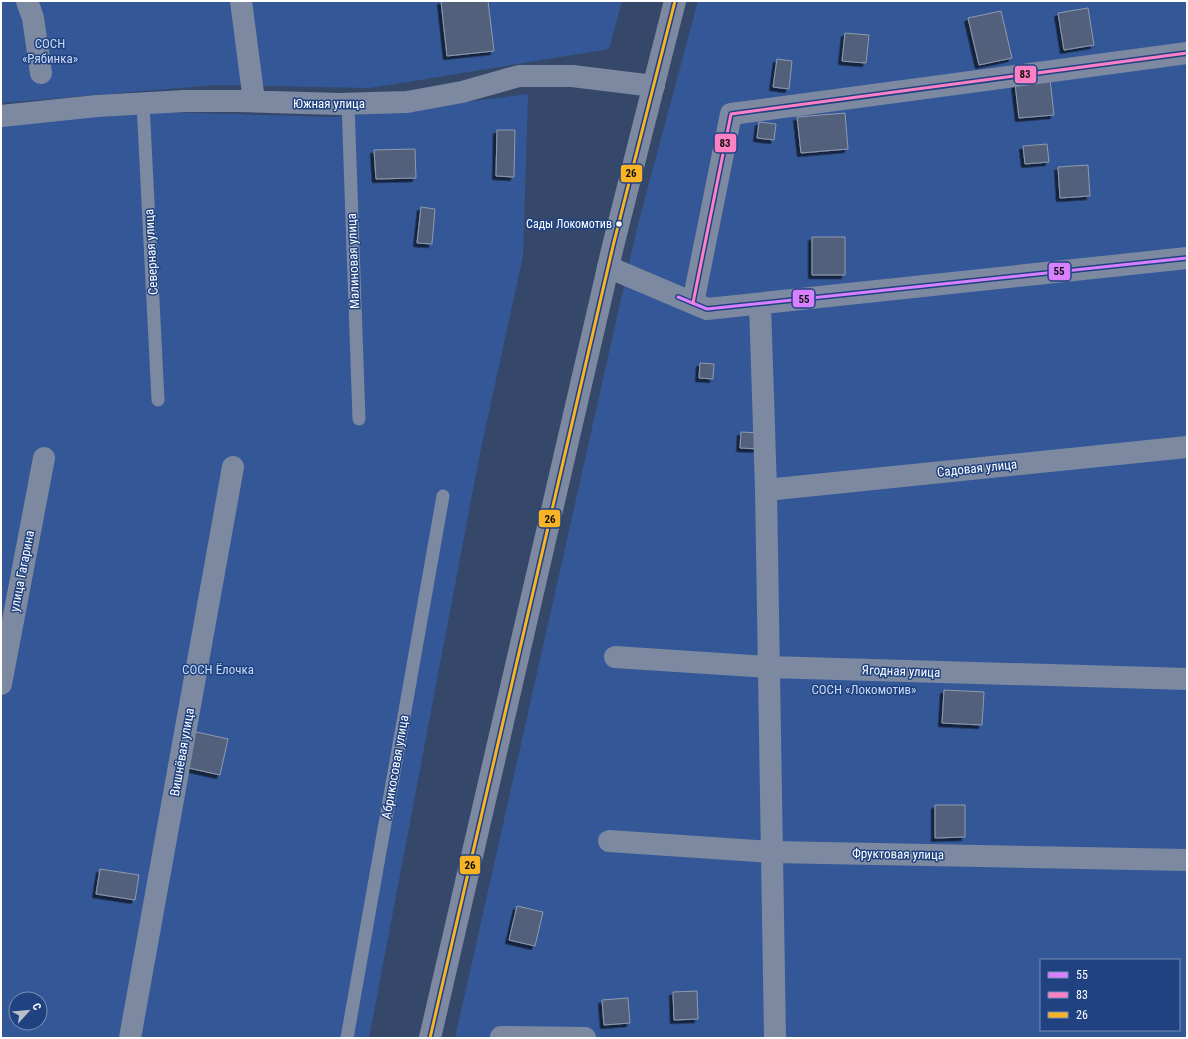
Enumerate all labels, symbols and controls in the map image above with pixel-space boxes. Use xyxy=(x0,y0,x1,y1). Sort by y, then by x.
park label: СОСН «Рябинка» xyxy=(22,36,78,66)
line badge: 83 xyxy=(1014,65,1037,84)
text: 83 xyxy=(1019,68,1031,81)
street label: Южная улица xyxy=(293,96,365,111)
line badge: 83 xyxy=(714,133,737,153)
text: 83 xyxy=(719,137,731,150)
line badge: 26 xyxy=(620,164,643,183)
text: 26 xyxy=(625,167,637,180)
street label: Северная улица xyxy=(141,209,161,295)
street label: Малиновая улица xyxy=(344,213,362,309)
place label: Сады Локомотив xyxy=(526,217,612,231)
marker: Сады Локомотив xyxy=(614,219,624,229)
line badge: 55 xyxy=(1048,262,1071,281)
text: 55 xyxy=(1053,265,1065,278)
line badge: 55 xyxy=(792,289,815,308)
text: 55 xyxy=(798,293,810,306)
street label: Садовая улица xyxy=(936,456,1018,480)
line badge: 26 xyxy=(538,509,561,528)
text: 26 xyxy=(544,513,556,526)
street label: улица Гагарина xyxy=(7,529,37,613)
park label: СОСН Ёлочка xyxy=(182,662,254,677)
street label: Ягодная улица xyxy=(861,662,941,680)
park label: СОСН «Локомотив» xyxy=(811,682,917,697)
street label: Вишнёвая улица xyxy=(167,707,197,797)
street label: Абрикосовая улица xyxy=(378,714,412,820)
street label: Фруктовая улица xyxy=(852,846,944,862)
line badge: 26 xyxy=(459,855,481,875)
text: 26 xyxy=(464,859,476,872)
legend xyxy=(1040,959,1180,1031)
text: 55 xyxy=(1076,968,1088,982)
text: 83 xyxy=(1076,988,1088,1002)
north arrow xyxy=(8,991,48,1031)
text: С xyxy=(29,1001,44,1012)
text: 26 xyxy=(1076,1008,1088,1022)

